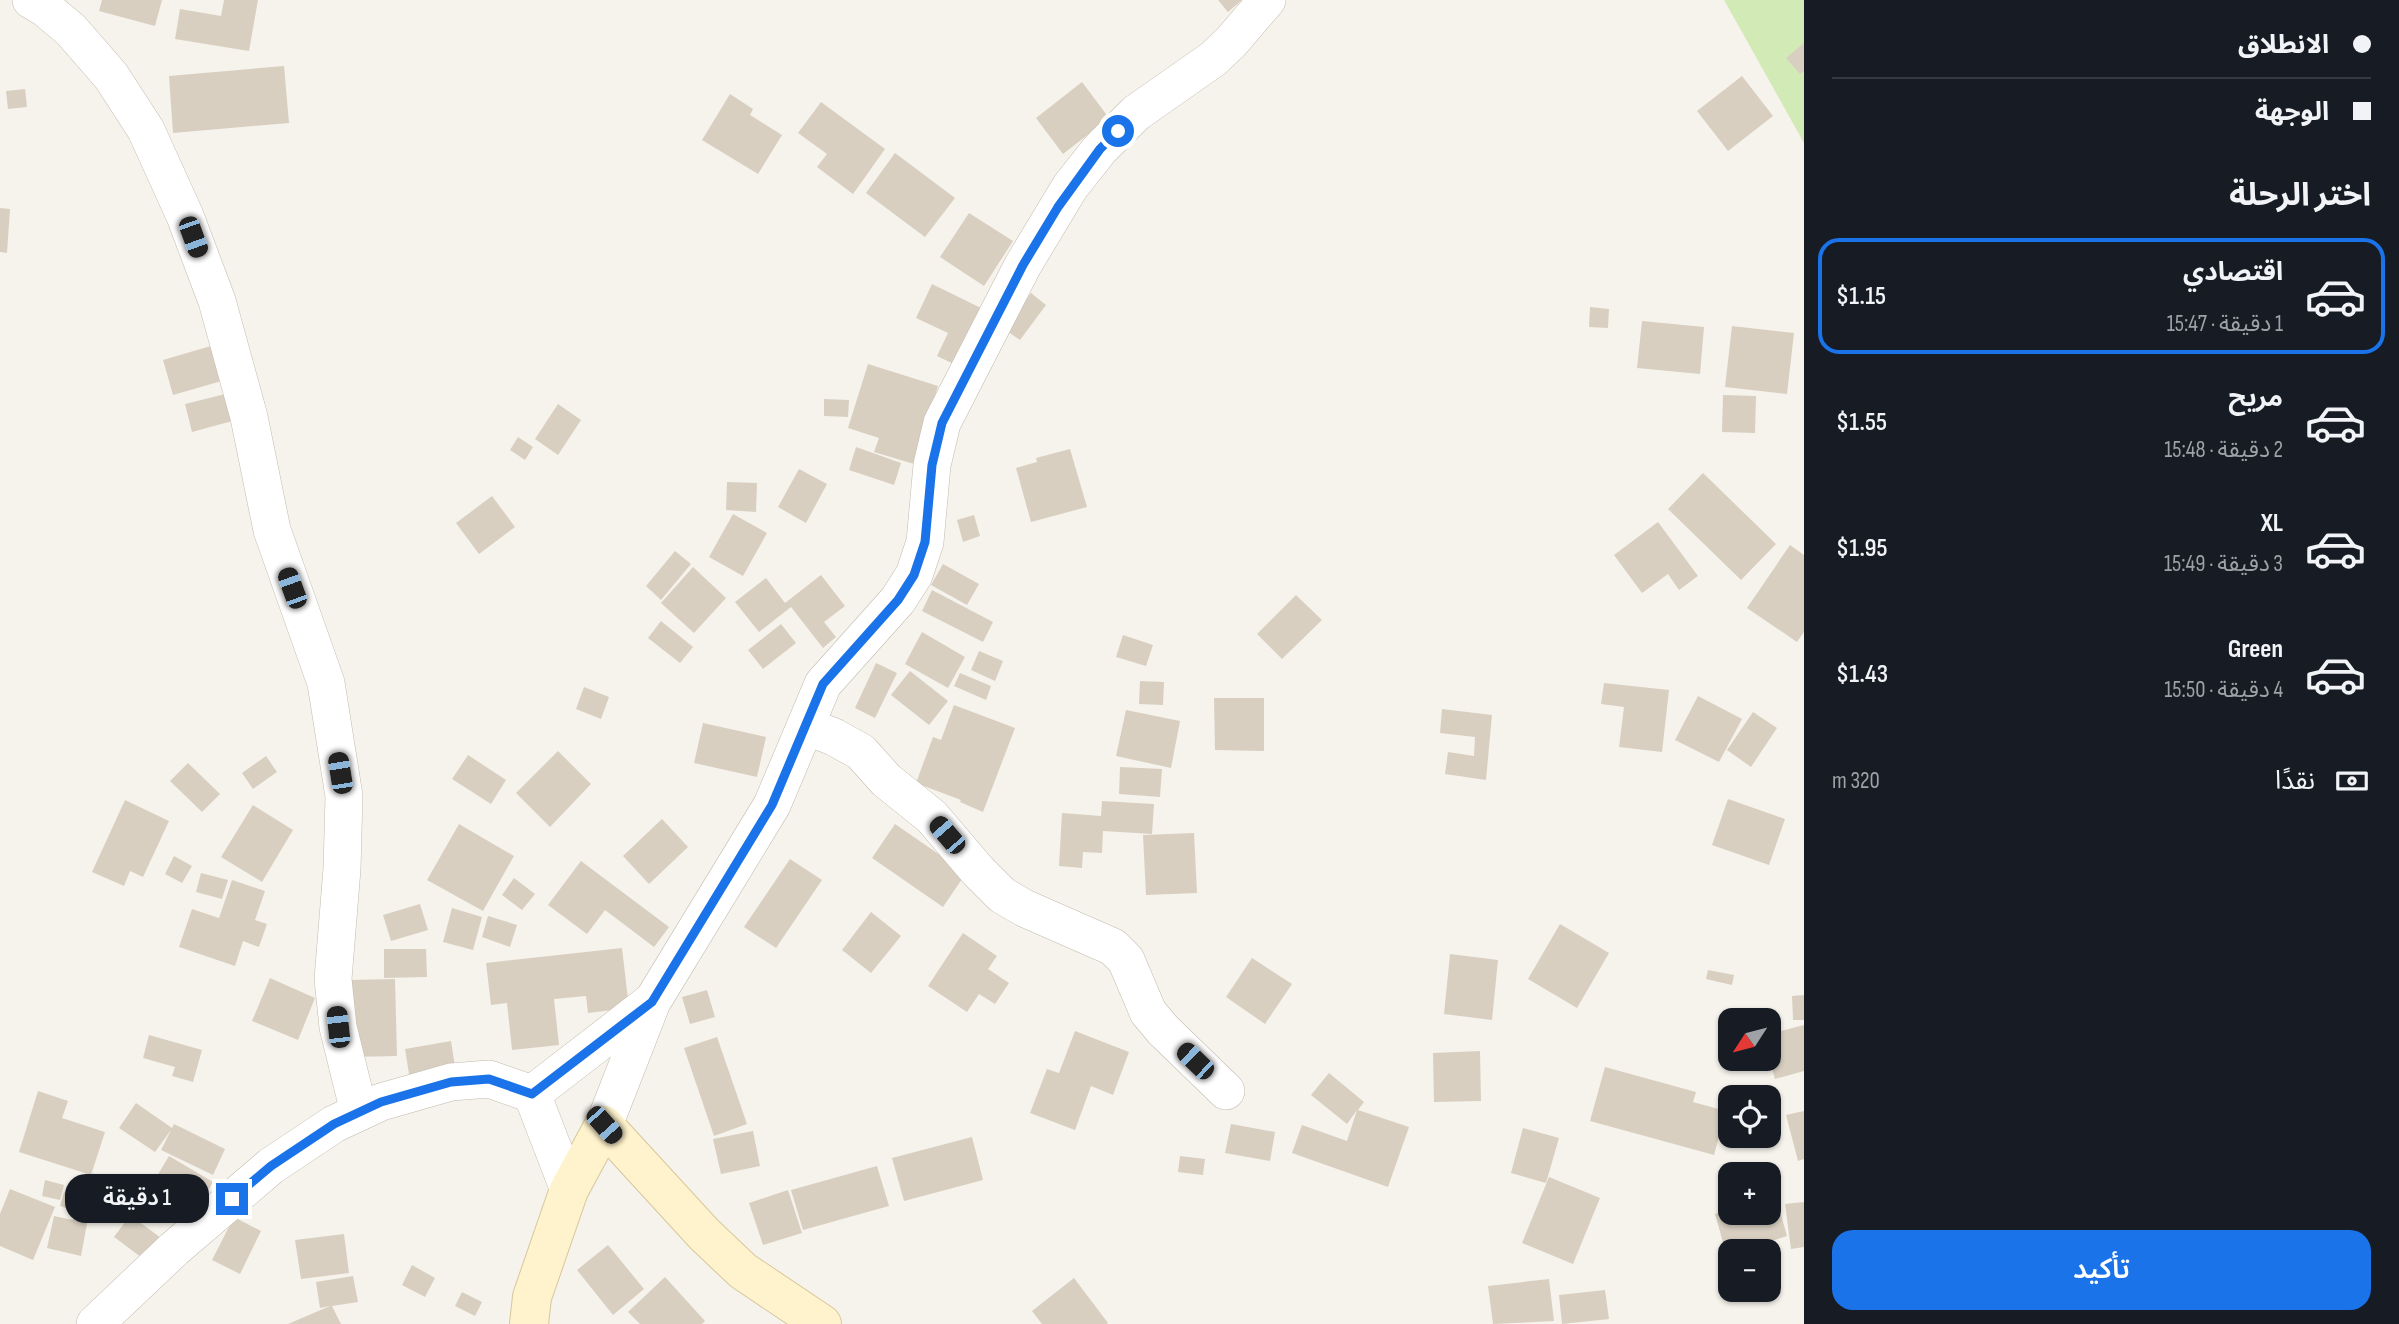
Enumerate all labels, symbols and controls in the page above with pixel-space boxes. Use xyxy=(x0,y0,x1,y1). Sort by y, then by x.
text: الانطلاق xyxy=(2238,30,2329,61)
text: الوجهة xyxy=(2255,97,2329,128)
route start xyxy=(1102,115,1134,147)
text: اختر الرحلة xyxy=(2229,176,2371,215)
car xyxy=(176,214,211,260)
text: اقتصادي xyxy=(2183,257,2283,288)
icon: car xyxy=(2304,265,2367,328)
text: $1.15 xyxy=(1836,281,1886,312)
text: 1 دقيقة · 15:47 xyxy=(2167,310,2283,338)
text: مريح xyxy=(2228,383,2283,414)
icon: car xyxy=(2304,391,2367,454)
text: $1.55 xyxy=(1836,407,1887,438)
text: 2 دقيقة · 15:48 xyxy=(2164,436,2283,464)
text: XL xyxy=(2261,508,2283,539)
icon: car xyxy=(2304,517,2367,580)
text: $1.95 xyxy=(1836,533,1888,564)
text: 3 دقيقة · 15:49 xyxy=(2164,550,2283,578)
car xyxy=(275,565,310,611)
text: Green xyxy=(2228,634,2283,665)
icon: car xyxy=(2304,643,2367,706)
text: $1.43 xyxy=(1836,659,1888,690)
text: 4 دقيقة · 15:50 xyxy=(2164,676,2283,704)
car xyxy=(327,751,354,795)
icon: cash xyxy=(2333,762,2371,800)
text: نقدًا xyxy=(2275,766,2315,797)
text: 320 m xyxy=(1832,767,1880,795)
car xyxy=(926,812,969,858)
car xyxy=(326,1005,351,1049)
north arrow xyxy=(1718,1008,1782,1071)
map controls xyxy=(1718,1008,1781,1302)
car xyxy=(1173,1039,1218,1083)
button: locate xyxy=(1718,1085,1781,1148)
car xyxy=(583,1102,626,1148)
button: + xyxy=(1718,1162,1781,1225)
callout: 1 دقيقة xyxy=(64,1174,208,1224)
route end xyxy=(216,1183,248,1215)
text: 1 دقيقة xyxy=(103,1184,171,1212)
button: تأكيد xyxy=(1832,1230,2371,1310)
button: − xyxy=(1718,1239,1781,1302)

